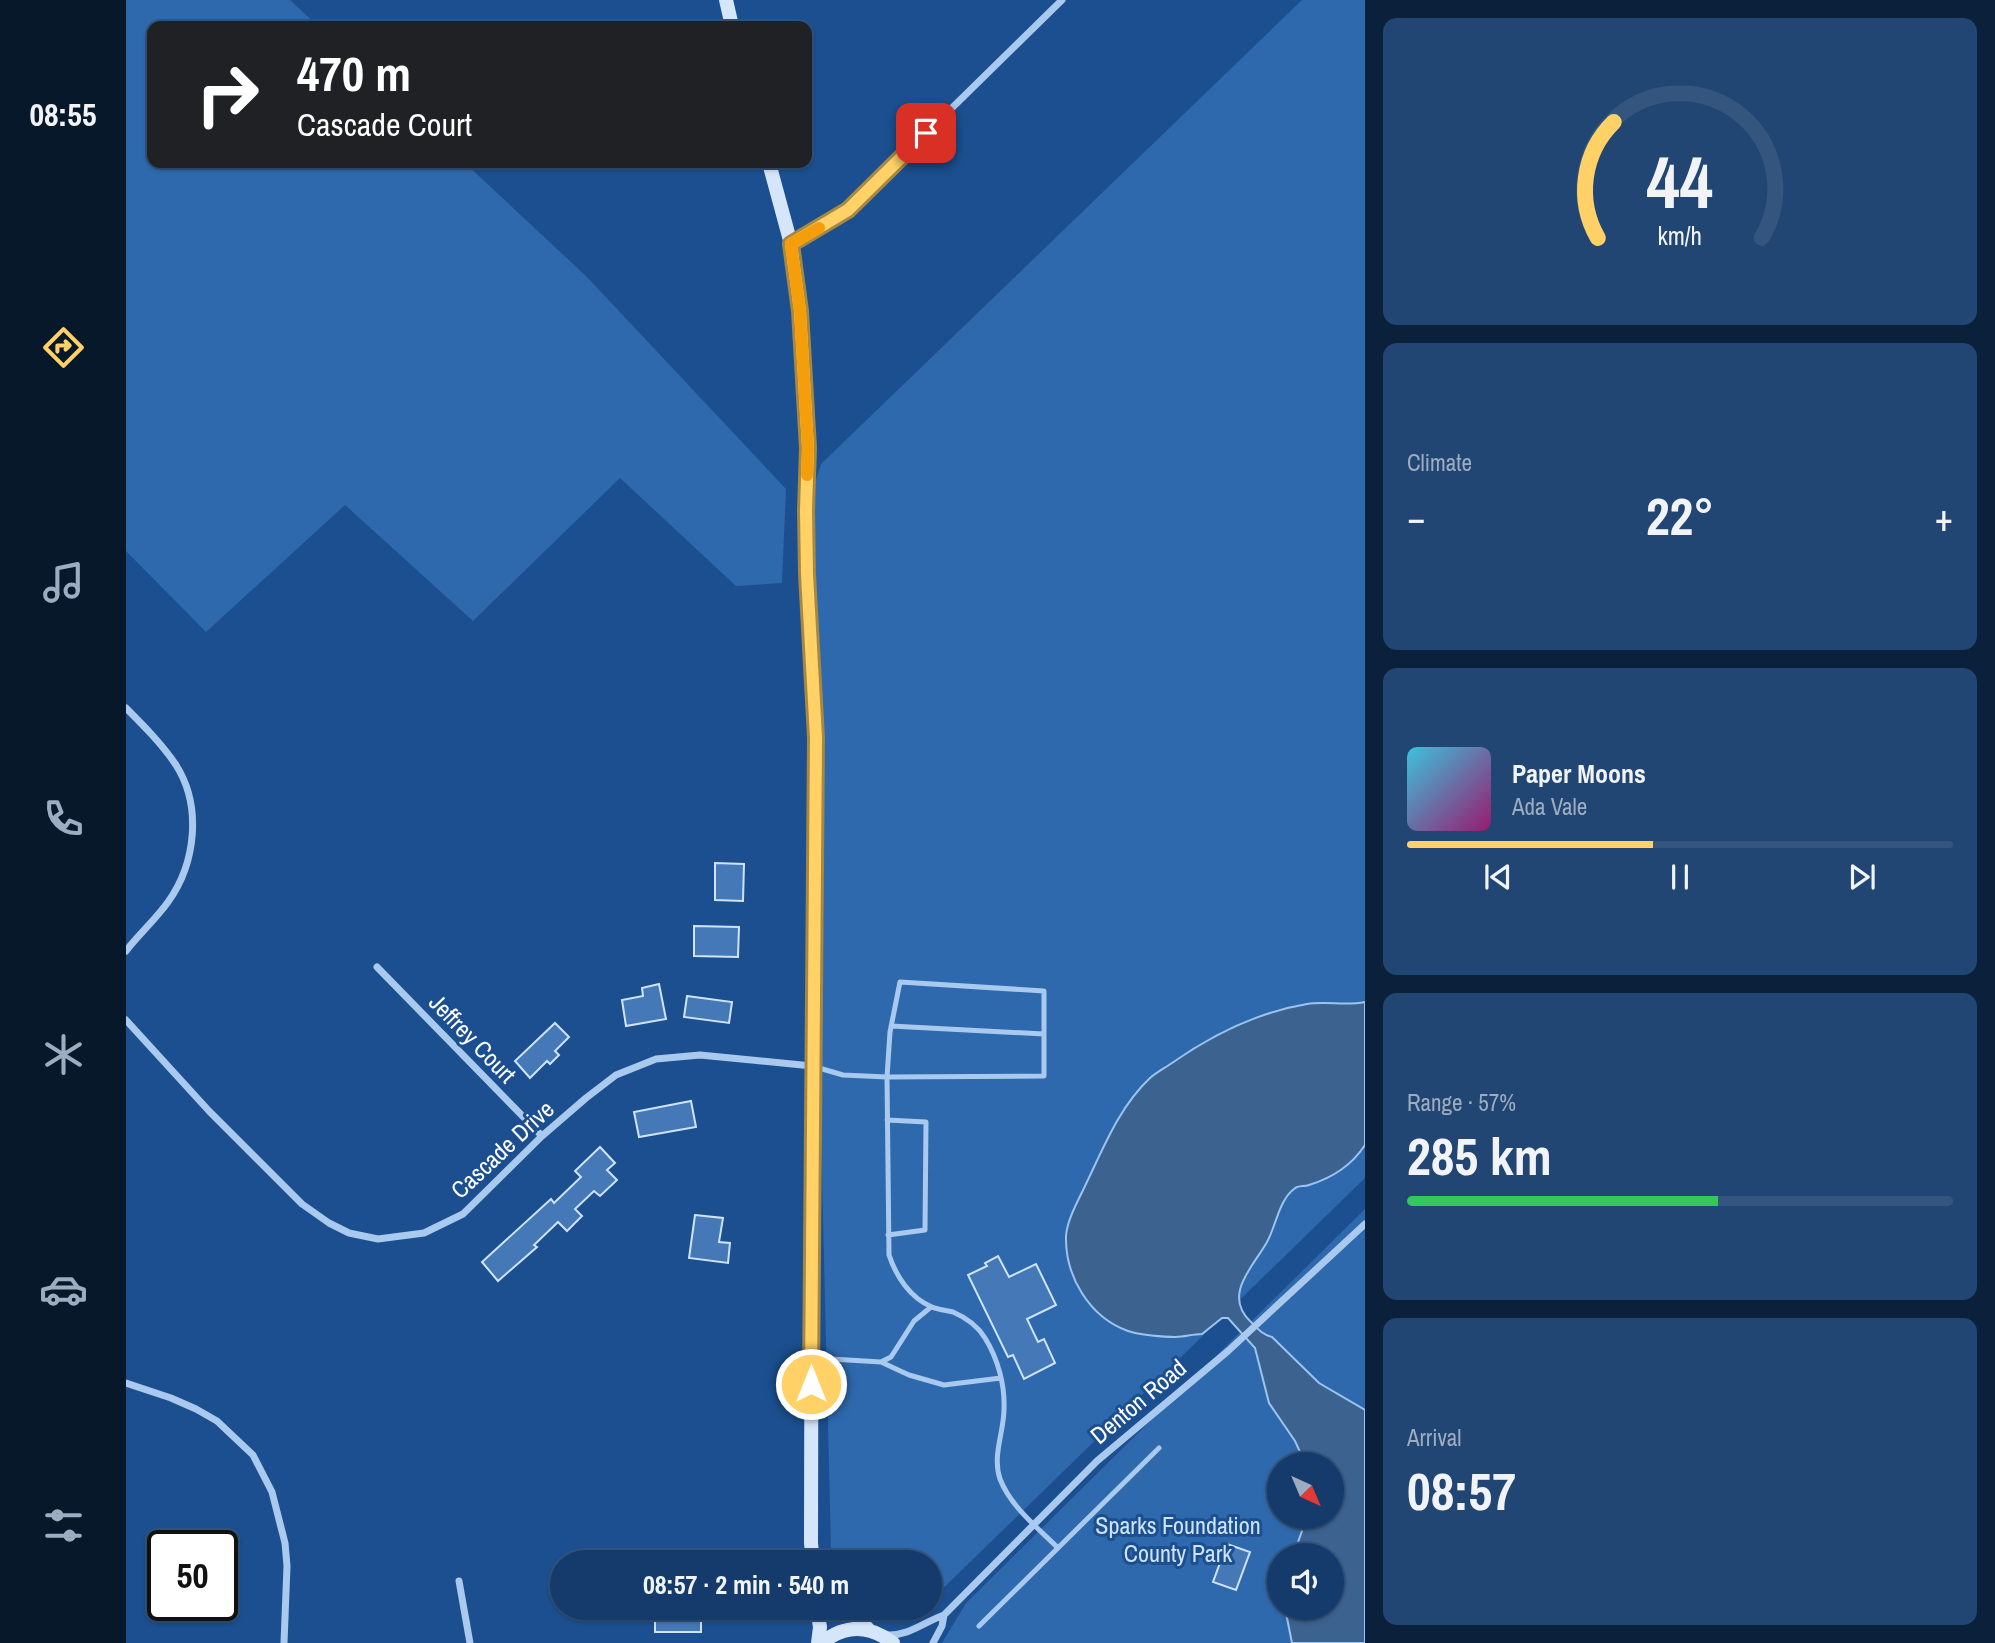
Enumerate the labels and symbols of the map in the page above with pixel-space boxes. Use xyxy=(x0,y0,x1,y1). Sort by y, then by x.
pin xyxy=(896,103,956,163)
street label: Jeffrey Court xyxy=(422,986,524,1090)
street label: Cascade Drive xyxy=(443,1093,561,1205)
position arrow xyxy=(774,1347,848,1421)
street label: Denton Road xyxy=(1083,1351,1193,1451)
north arrow xyxy=(1267,1452,1344,1530)
park label: Sparks Foundation County Park xyxy=(1095,1509,1261,1569)
speed limit sign: 50 xyxy=(147,1530,238,1621)

